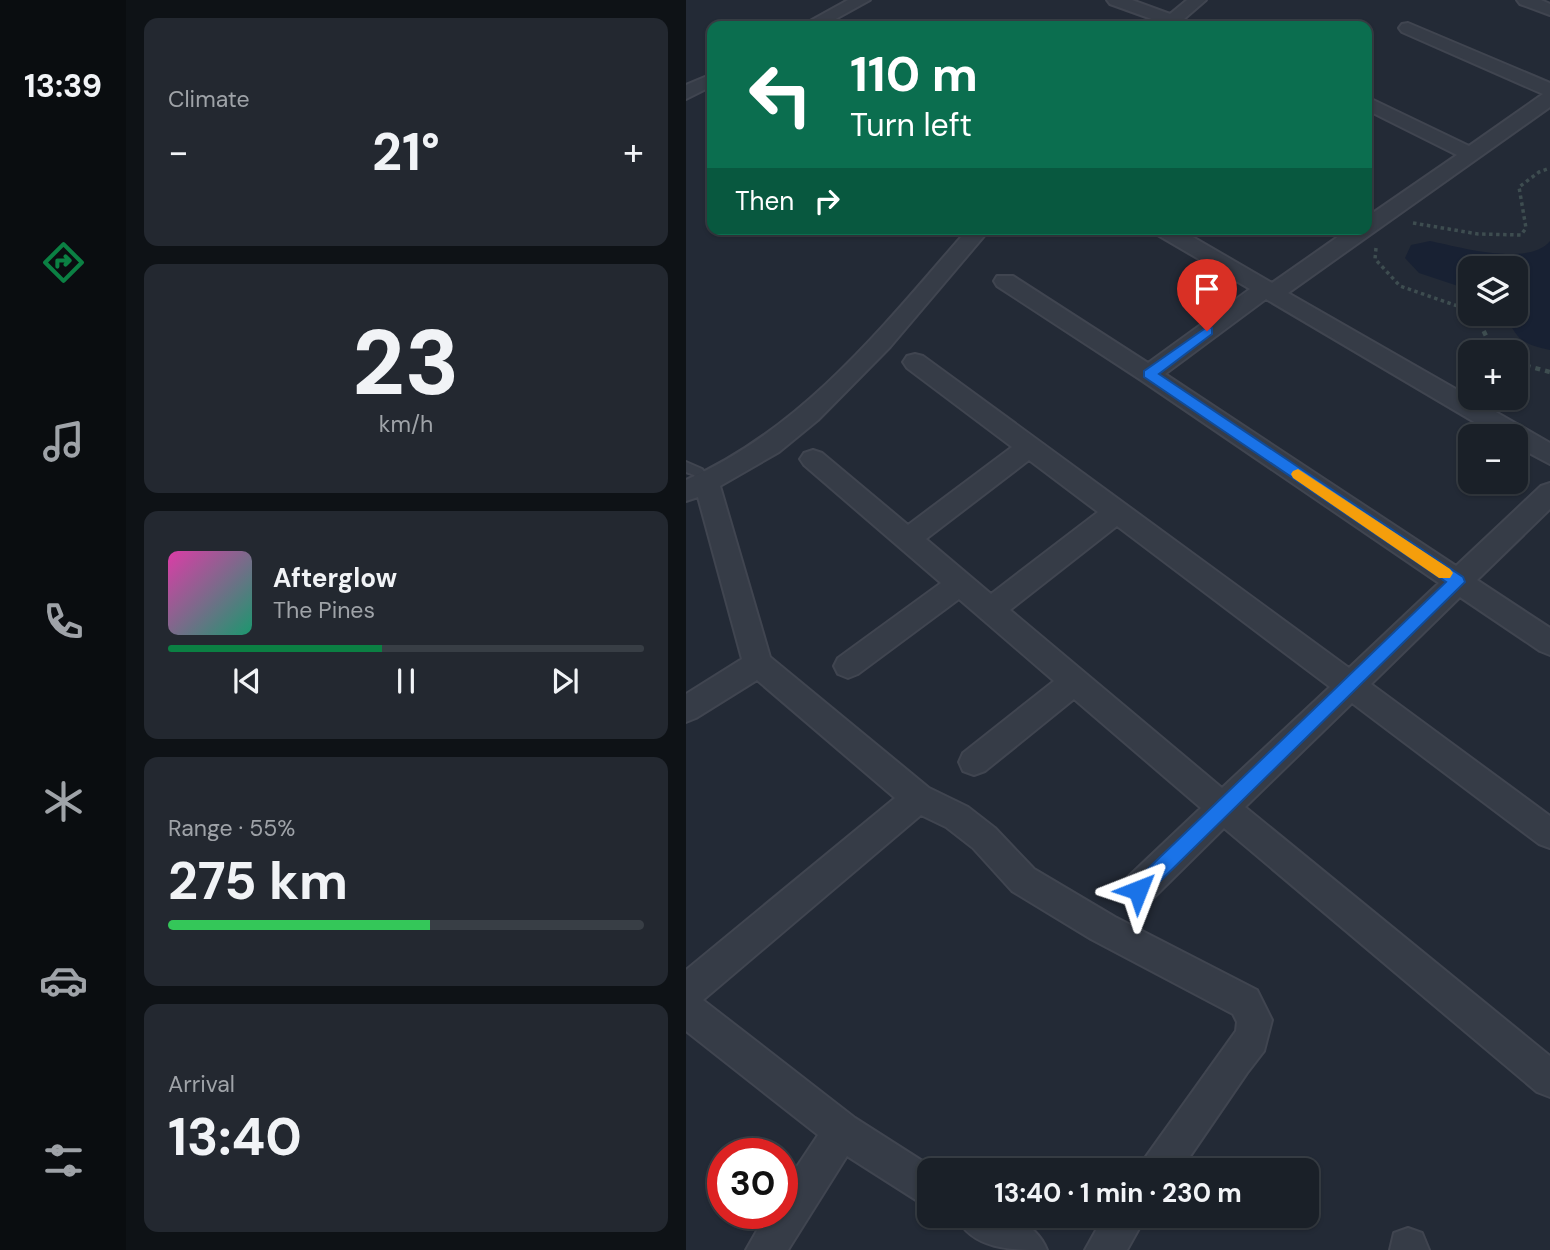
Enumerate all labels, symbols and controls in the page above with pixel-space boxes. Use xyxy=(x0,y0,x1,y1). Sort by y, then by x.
text: 110 m xyxy=(850,42,978,106)
icon: left xyxy=(735,49,826,140)
text: 13:39 xyxy=(24,65,102,107)
text: Climate xyxy=(168,84,250,114)
text: Turn left xyxy=(850,104,972,146)
text: 21° xyxy=(372,118,440,186)
text: − xyxy=(168,127,189,177)
text: + xyxy=(623,127,644,177)
icon: right xyxy=(808,182,846,220)
text: Then xyxy=(735,184,794,218)
icon: directions xyxy=(39,238,88,287)
map controls xyxy=(1458,256,1528,494)
button: layers xyxy=(1458,256,1528,326)
pin xyxy=(1177,259,1237,331)
icon: arrive xyxy=(1188,270,1226,308)
text: 23 xyxy=(352,304,460,422)
button: + xyxy=(1458,340,1528,410)
text: km/h xyxy=(379,409,433,439)
icon: music xyxy=(39,417,88,466)
button: − xyxy=(1458,424,1528,494)
text: Afterglow xyxy=(273,561,397,595)
text: The Pines xyxy=(273,595,375,625)
icon: phone xyxy=(39,597,88,646)
icon: previous xyxy=(228,662,266,700)
icon: pause xyxy=(387,662,425,700)
icon: next xyxy=(546,662,584,700)
icon: climate xyxy=(39,777,88,826)
text: Range · 55% xyxy=(168,813,295,843)
text: 275 km xyxy=(168,847,348,915)
position arrow xyxy=(1101,853,1175,927)
icon: car xyxy=(39,956,88,1005)
text: Arrival xyxy=(168,1069,235,1099)
text: 13:40 xyxy=(168,1103,302,1171)
icon: filters xyxy=(39,1136,88,1185)
speed limit sign: 30 xyxy=(707,1138,798,1229)
text: 13:40 · 1 min · 230 m xyxy=(994,1176,1242,1210)

